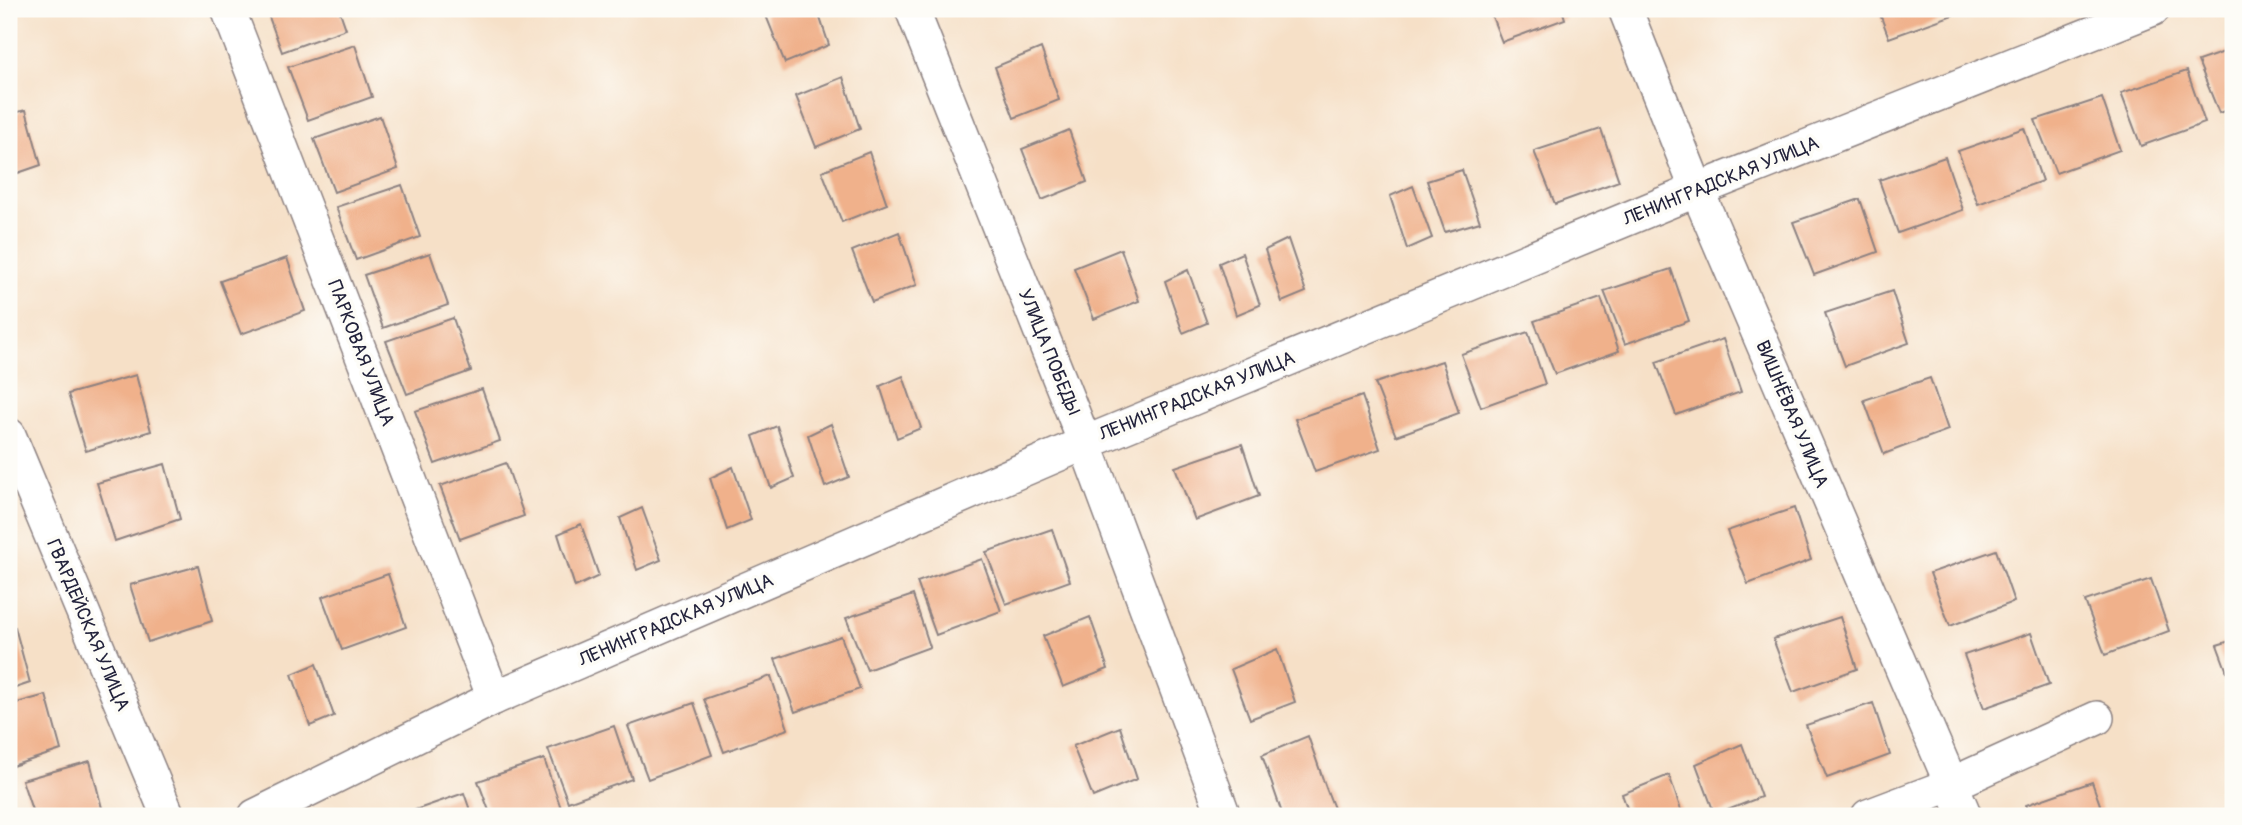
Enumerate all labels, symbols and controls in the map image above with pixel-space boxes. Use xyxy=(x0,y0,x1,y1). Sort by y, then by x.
street label: ЛЕНИНГРАДСКАЯ УЛИЦА xyxy=(1619,131,1822,232)
street label: ПАРКОВАЯ УЛИЦА xyxy=(322,277,400,429)
street label: УЛИЦА ПОБЕДЫ xyxy=(1013,285,1085,419)
street label: ВИШНЁВАЯ УЛИЦА xyxy=(1750,337,1834,491)
street label: ЛЕНИНГРАДСКАЯ УЛИЦА xyxy=(1095,346,1298,447)
street label: ГВАРДЕЙСКАЯ УЛИЦА xyxy=(41,535,135,715)
street label: ЛЕНИНГРАДСКАЯ УЛИЦА xyxy=(574,568,777,672)

